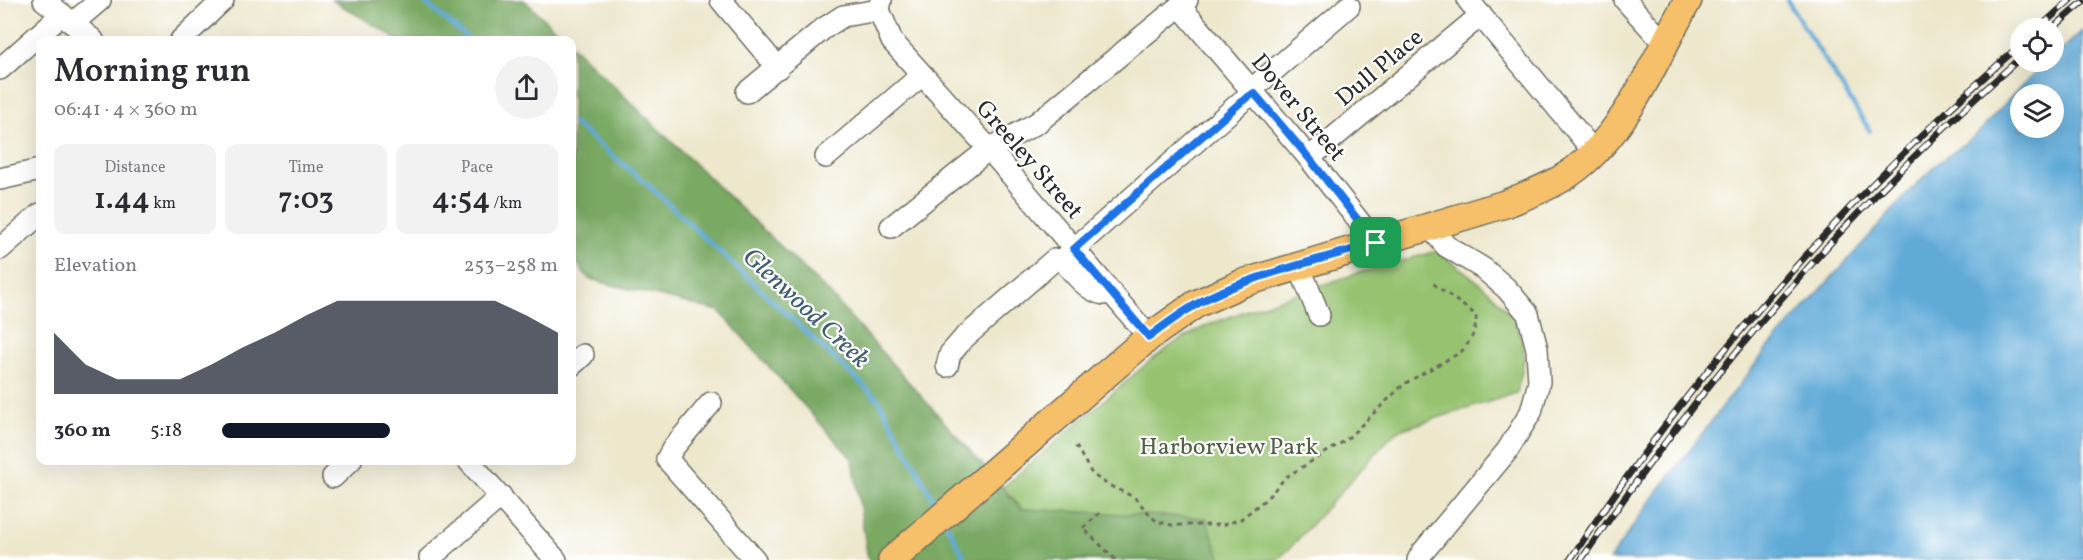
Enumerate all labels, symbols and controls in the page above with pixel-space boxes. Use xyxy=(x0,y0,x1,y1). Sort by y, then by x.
map controls xyxy=(2010,18,2064,138)
button: locate xyxy=(2010,18,2064,72)
street label: Dull Place xyxy=(1329,22,1432,115)
street label: Dover Street xyxy=(1242,47,1353,170)
text: Morning run xyxy=(54,50,251,96)
button: share xyxy=(495,56,558,119)
button: layers xyxy=(2010,84,2064,138)
street label: Greeley Street xyxy=(967,93,1090,228)
text: 06:41 · 4 × 360 m xyxy=(54,96,198,124)
text: Distance xyxy=(104,157,166,179)
text: Time xyxy=(288,157,324,179)
text: Pace xyxy=(461,157,493,179)
text: 1.44 xyxy=(94,179,150,221)
text: 7:03 xyxy=(278,179,334,221)
text: 4:54 xyxy=(432,179,490,221)
text: km xyxy=(150,193,176,215)
text: /km xyxy=(490,193,522,215)
pin xyxy=(1350,217,1401,268)
icon: arrive xyxy=(1359,226,1392,259)
water label: Glenwood Creek xyxy=(734,240,877,377)
text: Elevation xyxy=(54,252,137,280)
text: 253–258 m xyxy=(464,252,558,280)
text: 360 m xyxy=(54,417,111,445)
text: 5:18 xyxy=(150,417,182,445)
park label: Harborview Park xyxy=(1140,431,1318,465)

